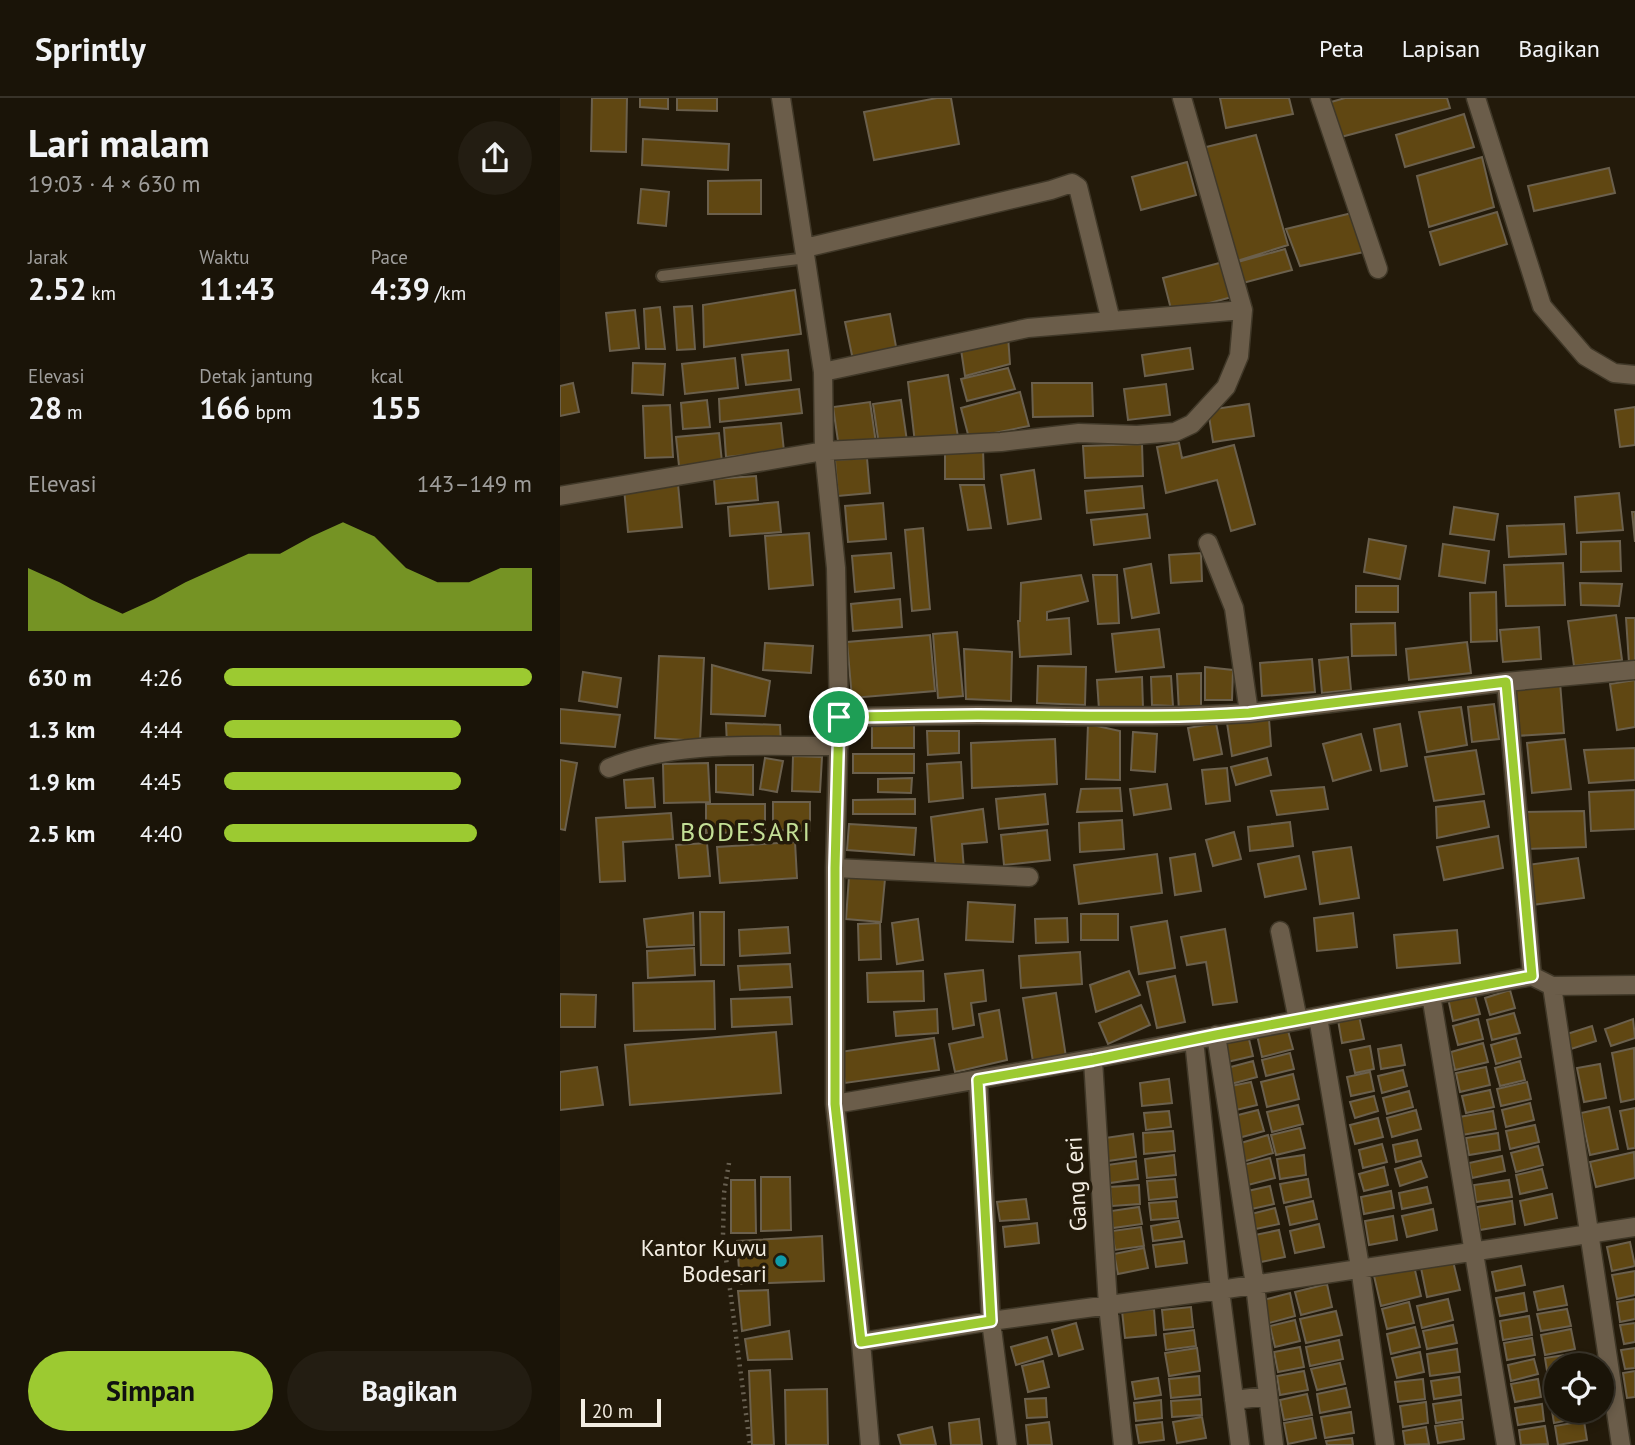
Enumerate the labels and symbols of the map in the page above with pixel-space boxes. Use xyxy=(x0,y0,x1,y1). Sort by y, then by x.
pin xyxy=(809,687,869,747)
district label: BODESARI xyxy=(680,815,812,848)
street label: Gang Ceri xyxy=(1059,1136,1092,1232)
place label: Kantor Kuwu Bodesari xyxy=(641,1233,767,1288)
marker: Kantor Kuwu Bodesari xyxy=(773,1253,789,1269)
scale bar xyxy=(581,1396,662,1428)

